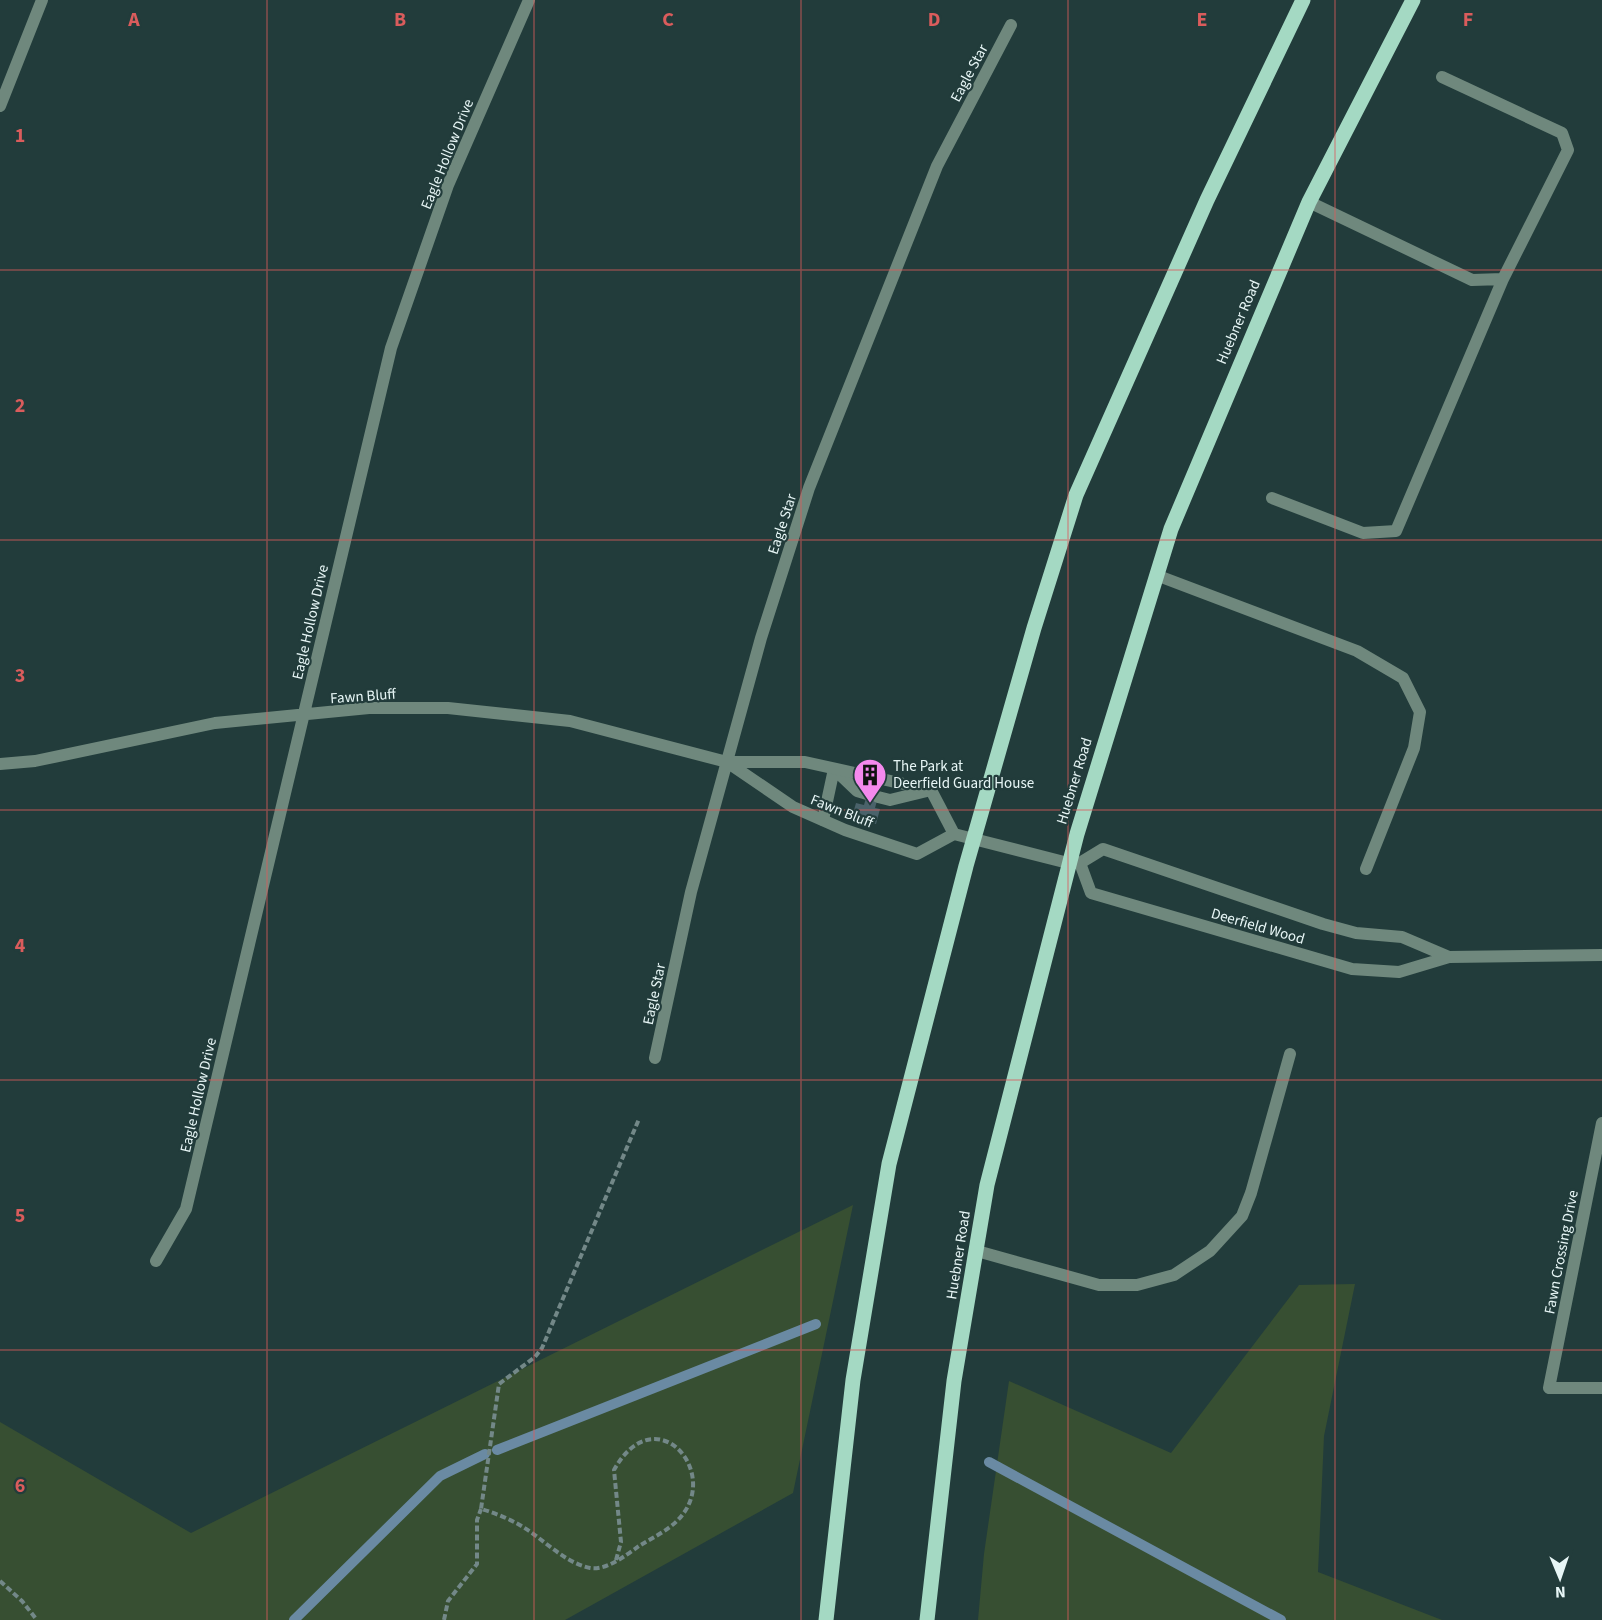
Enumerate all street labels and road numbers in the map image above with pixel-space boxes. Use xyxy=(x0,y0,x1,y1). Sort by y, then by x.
street label: Eagle Star xyxy=(946,40,994,106)
street label: Eagle Hollow Drive xyxy=(416,96,479,212)
street label: Huebner Road xyxy=(1211,277,1266,368)
street label: Eagle Star xyxy=(763,490,802,557)
street label: Eagle Hollow Drive xyxy=(287,563,334,682)
street label: Fawn Bluff xyxy=(329,684,398,709)
street label: Huebner Road xyxy=(1051,735,1098,827)
street label: Fawn Bluff xyxy=(807,789,878,834)
street label: Deerfield Wood xyxy=(1209,903,1307,950)
street label: Eagle Star xyxy=(638,961,671,1027)
street label: Eagle Hollow Drive xyxy=(175,1036,222,1155)
street label: Fawn Crossing Drive xyxy=(1539,1188,1584,1316)
street label: Huebner Road xyxy=(941,1209,976,1301)

